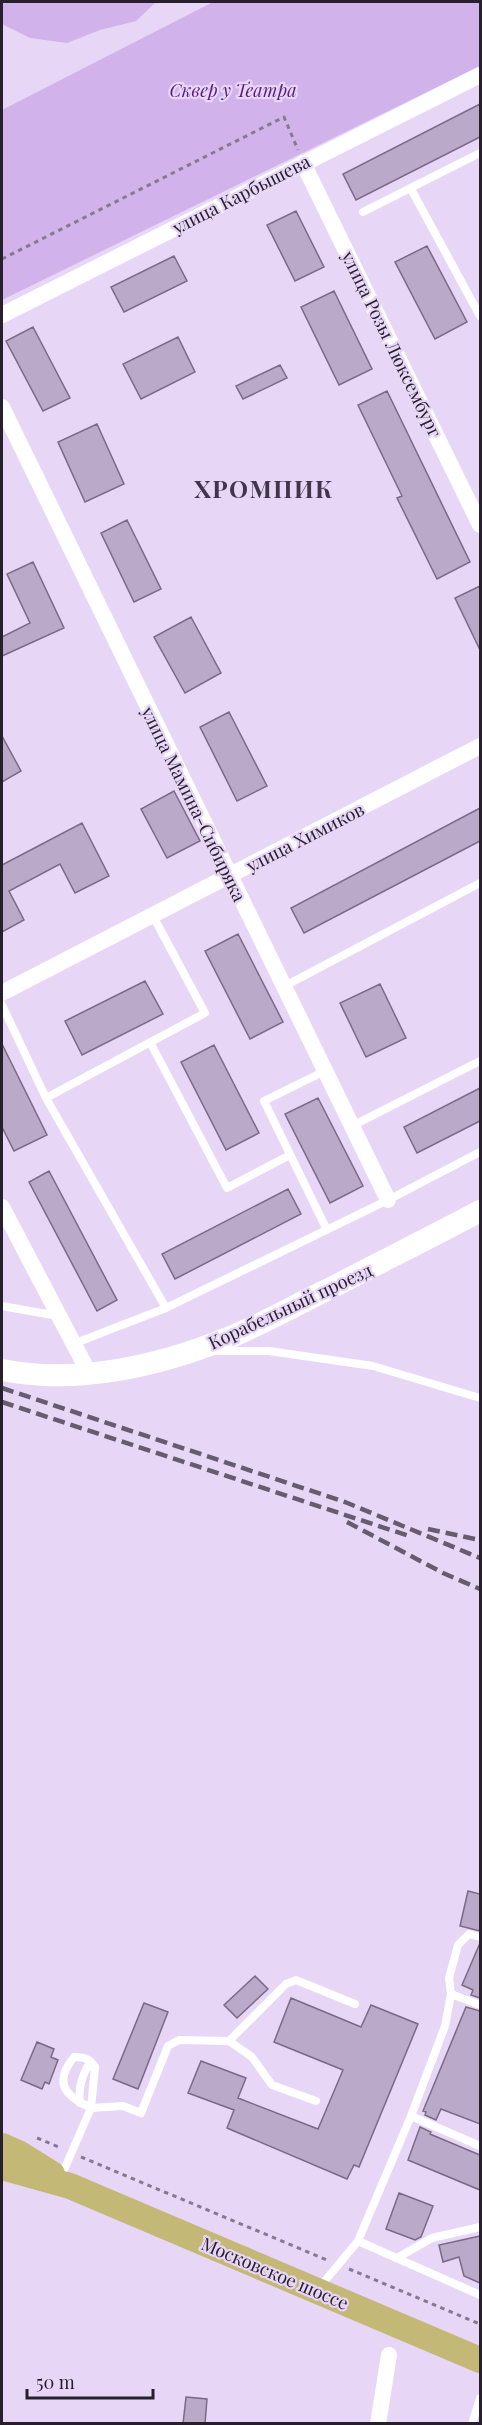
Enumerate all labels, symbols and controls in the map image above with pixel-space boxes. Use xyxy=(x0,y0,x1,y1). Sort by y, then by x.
park label: Сквер у Театра xyxy=(169,78,297,102)
street label: улица Карбышева xyxy=(167,149,314,240)
street label: улица Розы Люксембург xyxy=(336,246,448,441)
district label: ХРОМПИК xyxy=(194,472,334,504)
street label: улица Мамина-Сибиряка xyxy=(136,702,252,906)
street label: улица Химиков xyxy=(241,797,368,878)
street label: Корабельный проезд xyxy=(204,1257,376,1355)
street label: Московское шоссе xyxy=(198,2231,352,2315)
scale bar xyxy=(27,2362,153,2400)
text: 50 m xyxy=(36,2370,75,2394)

